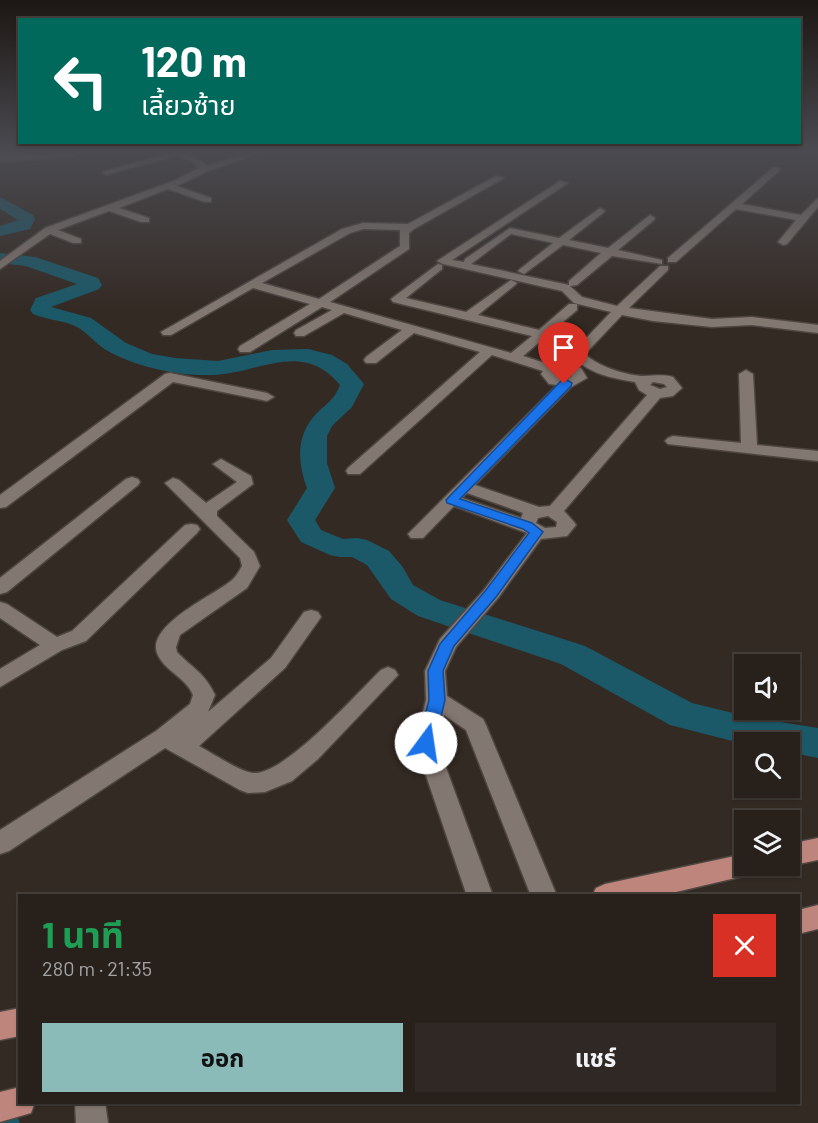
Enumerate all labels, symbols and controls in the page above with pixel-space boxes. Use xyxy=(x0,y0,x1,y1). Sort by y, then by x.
text: 120 m xyxy=(141,35,247,85)
icon: left xyxy=(42,42,120,120)
text: เลี้ยวซ้าย xyxy=(141,88,235,120)
pin xyxy=(538,322,589,384)
icon: arrive xyxy=(547,331,580,364)
map controls xyxy=(734,654,800,876)
button: sound xyxy=(734,654,800,720)
position arrow xyxy=(394,711,458,775)
button: search xyxy=(734,732,800,798)
button: layers xyxy=(734,810,800,876)
text: 1 นาที xyxy=(42,912,124,955)
button: close xyxy=(713,914,776,977)
text: 280 m · 21:35 xyxy=(42,956,152,980)
button: ออก xyxy=(42,1023,403,1092)
button: แชร์ xyxy=(415,1023,776,1092)

